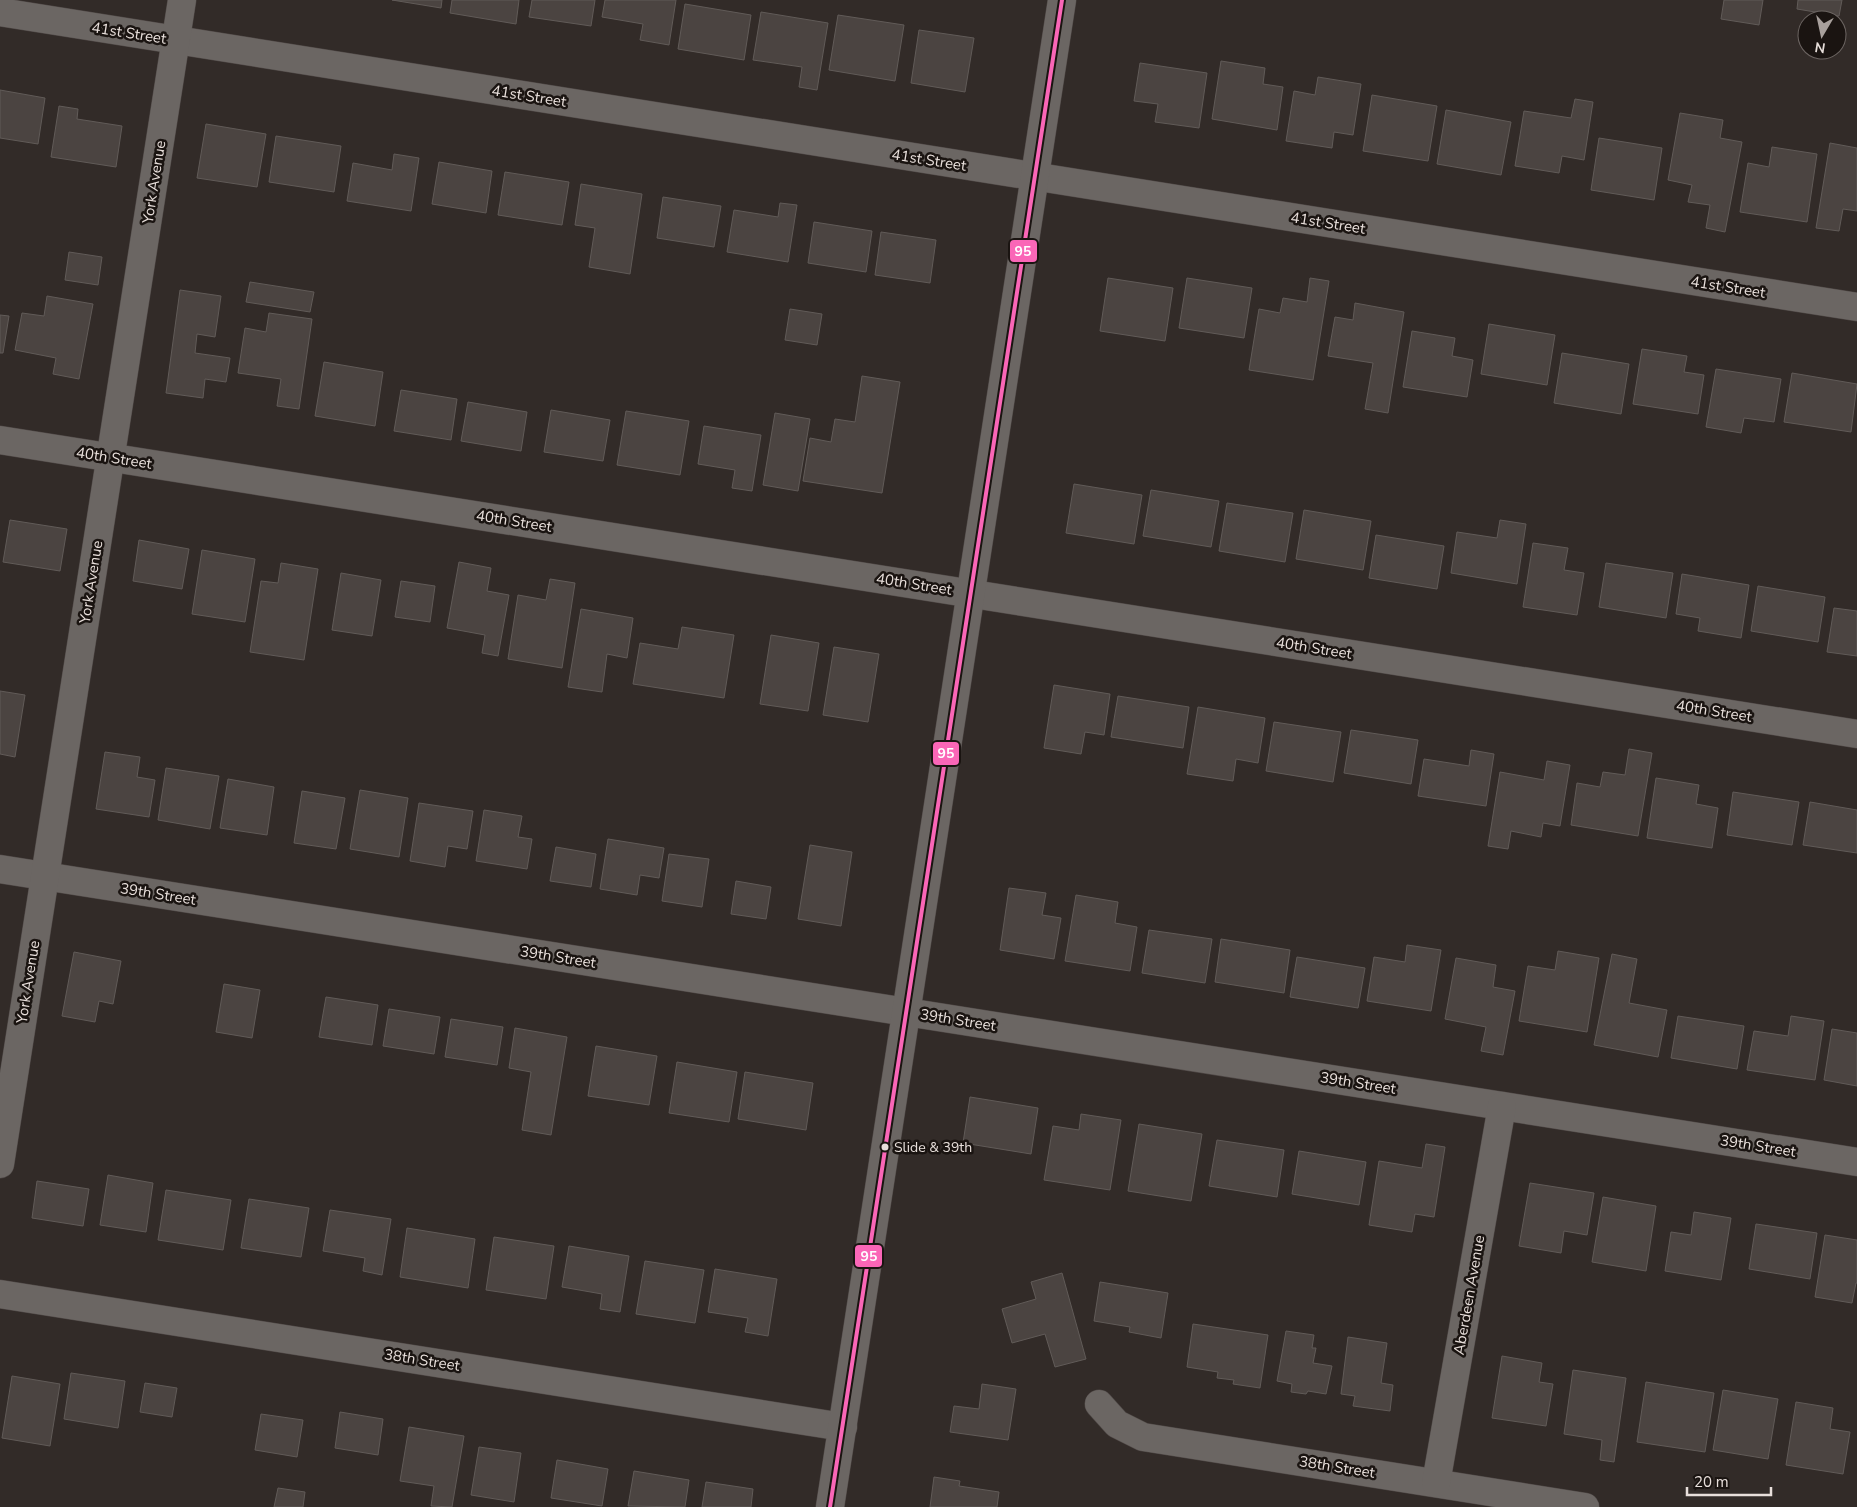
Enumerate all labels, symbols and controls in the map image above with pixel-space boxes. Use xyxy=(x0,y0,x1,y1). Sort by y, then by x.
north arrow xyxy=(1797,10,1847,60)
street label: 41st Street xyxy=(90,17,168,49)
text: N xyxy=(1813,37,1827,58)
street label: 41st Street xyxy=(490,80,568,112)
street label: York Avenue xyxy=(137,139,170,226)
street label: 41st Street xyxy=(890,144,968,176)
street label: 41st Street xyxy=(1289,207,1367,239)
line badge: 95 xyxy=(1009,239,1038,263)
text: 95 xyxy=(1015,242,1031,261)
street label: 41st Street xyxy=(1689,271,1767,303)
street label: 40th Street xyxy=(75,442,154,474)
street label: 40th Street xyxy=(475,505,554,537)
street label: York Avenue xyxy=(74,539,107,626)
street label: 40th Street xyxy=(875,568,954,600)
street label: 40th Street xyxy=(1275,632,1354,664)
street label: 40th Street xyxy=(1675,695,1754,727)
line badge: 95 xyxy=(932,741,960,766)
text: 95 xyxy=(938,744,954,763)
street label: 39th Street xyxy=(119,878,198,910)
street label: York Avenue xyxy=(11,939,44,1026)
street label: 39th Street xyxy=(519,941,598,973)
street label: 39th Street xyxy=(919,1004,998,1036)
street label: 39th Street xyxy=(1319,1067,1398,1099)
street label: 39th Street xyxy=(1719,1130,1798,1162)
place label: Slide & 39th xyxy=(894,1138,972,1157)
marker: Slide & 39th xyxy=(880,1142,890,1152)
street label: Aberdeen Avenue xyxy=(1449,1234,1489,1356)
line badge: 95 xyxy=(854,1244,883,1268)
text: 95 xyxy=(861,1247,877,1266)
street label: 38th Street xyxy=(383,1344,462,1376)
street label: 38th Street xyxy=(1298,1451,1377,1483)
scale bar xyxy=(1687,1464,1771,1496)
text: 20 m xyxy=(1694,1472,1729,1492)

